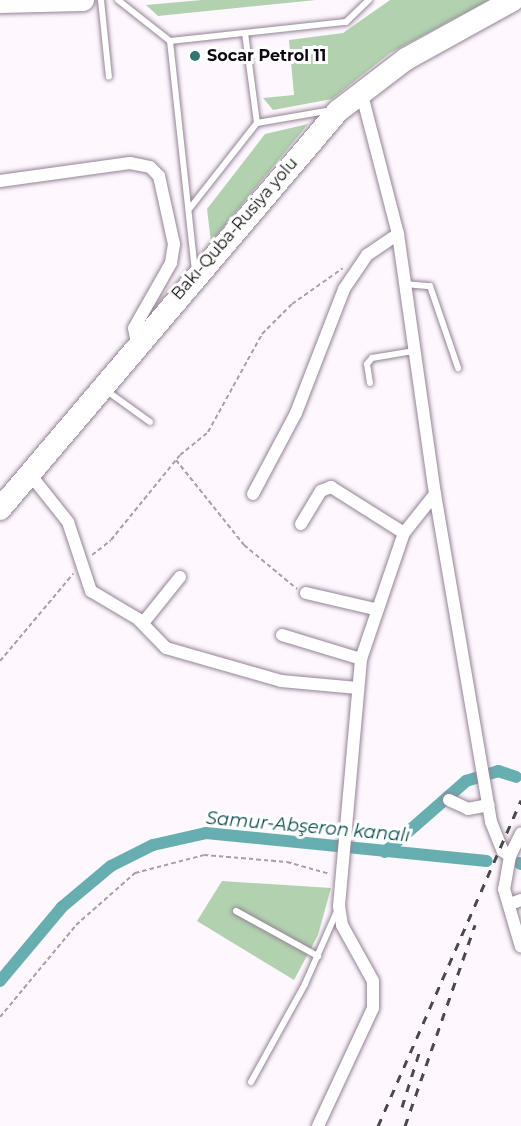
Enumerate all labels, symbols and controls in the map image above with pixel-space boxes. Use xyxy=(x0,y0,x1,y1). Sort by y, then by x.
place label: Socar Petrol 11 xyxy=(207,46,326,66)
marker: Socar Petrol 11 xyxy=(188,49,202,63)
street label: Bakı-Quba-Rusiya yolu xyxy=(168,154,302,304)
water label: Samur-Abşeron kanalı xyxy=(205,807,411,847)

